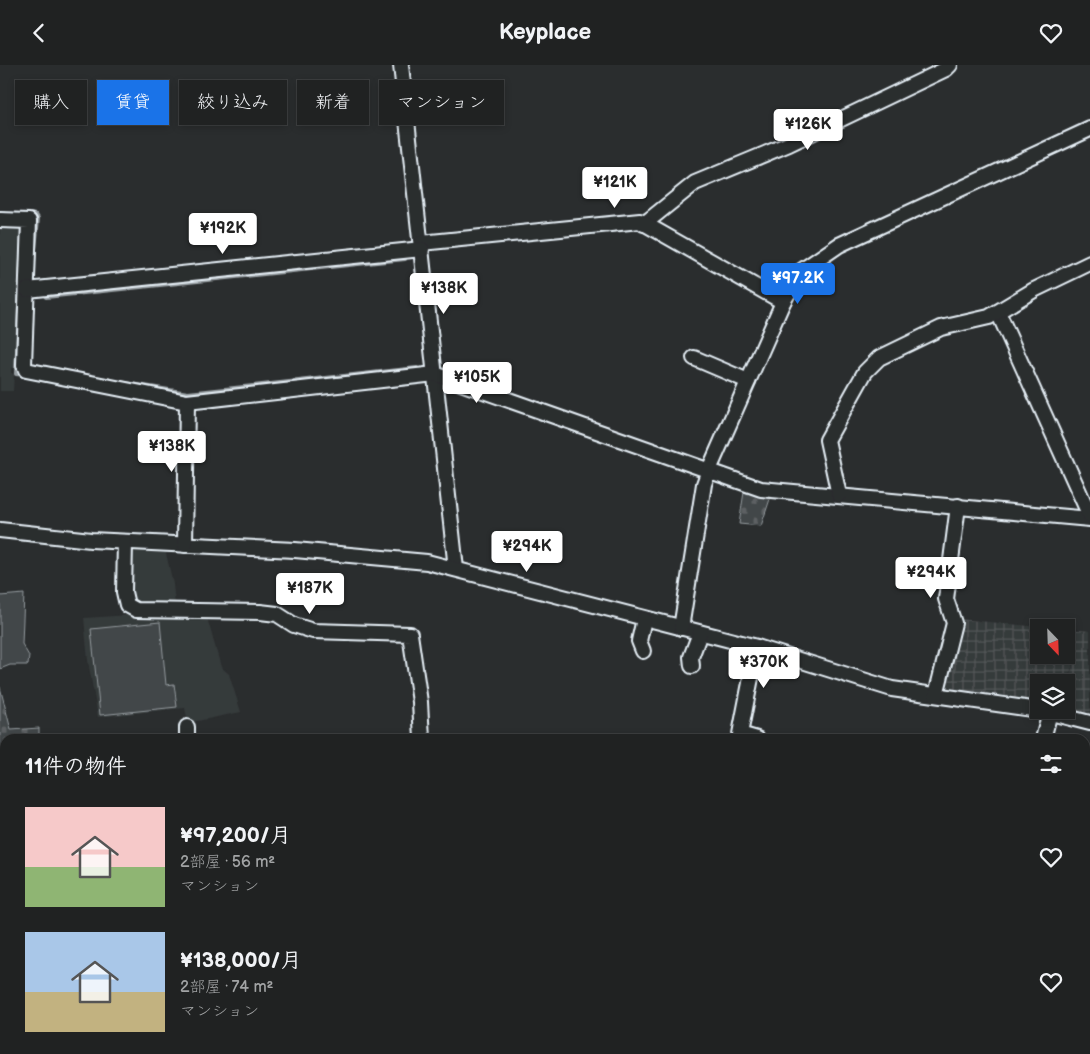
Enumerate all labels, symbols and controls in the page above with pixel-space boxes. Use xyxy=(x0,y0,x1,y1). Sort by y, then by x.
icon: back xyxy=(25,19,53,47)
text: Keyplace xyxy=(499,19,591,46)
icon: heart xyxy=(1037,19,1065,47)
chip: 購入 xyxy=(15,80,87,125)
chip: 賃貸 xyxy=(97,80,169,125)
chip: 絞り込み xyxy=(179,80,287,125)
chip: 新着 xyxy=(297,80,369,125)
chip: マンション xyxy=(379,80,504,125)
pin: ¥126K xyxy=(773,109,843,151)
text: ¥126K xyxy=(785,115,831,134)
pin: ¥121K xyxy=(580,167,650,209)
text: ¥121K xyxy=(593,173,637,192)
pin: ¥192K xyxy=(188,213,258,255)
text: ¥192K xyxy=(200,219,246,238)
pin: ¥97.2K xyxy=(757,263,839,305)
text: ¥97.2K xyxy=(772,269,824,288)
pin: ¥138K xyxy=(409,273,479,315)
text: ¥138K xyxy=(421,279,467,298)
pin: ¥105K xyxy=(442,361,512,404)
text: ¥105K xyxy=(454,368,500,387)
pin: ¥138K xyxy=(137,431,207,473)
text: ¥138K xyxy=(149,437,195,456)
pin: ¥294K xyxy=(492,531,562,573)
text: ¥294K xyxy=(502,537,552,556)
pin: ¥294K xyxy=(896,557,966,599)
text: ¥294K xyxy=(906,563,956,582)
pin: ¥187K xyxy=(275,573,345,615)
text: ¥187K xyxy=(287,579,333,598)
north arrow xyxy=(1030,619,1075,664)
map controls xyxy=(1030,619,1075,719)
pin: ¥370K xyxy=(729,647,799,689)
text: ¥370K xyxy=(740,653,788,672)
button: layers xyxy=(1030,674,1075,719)
icon: filters xyxy=(1037,750,1065,778)
text: 11件の物件 xyxy=(25,754,127,779)
text: ¥97,200/月 xyxy=(180,823,291,848)
icon: home xyxy=(65,827,125,887)
icon: heart xyxy=(1037,843,1065,871)
text: 2部屋 · 56 m² xyxy=(180,853,275,872)
text: マンション xyxy=(180,877,259,896)
text: ¥138,000/月 xyxy=(180,948,302,973)
icon: home xyxy=(65,952,125,1012)
icon: heart xyxy=(1037,968,1065,996)
text: 2部屋 · 74 m² xyxy=(180,978,274,997)
text: マンション xyxy=(180,1002,259,1021)

